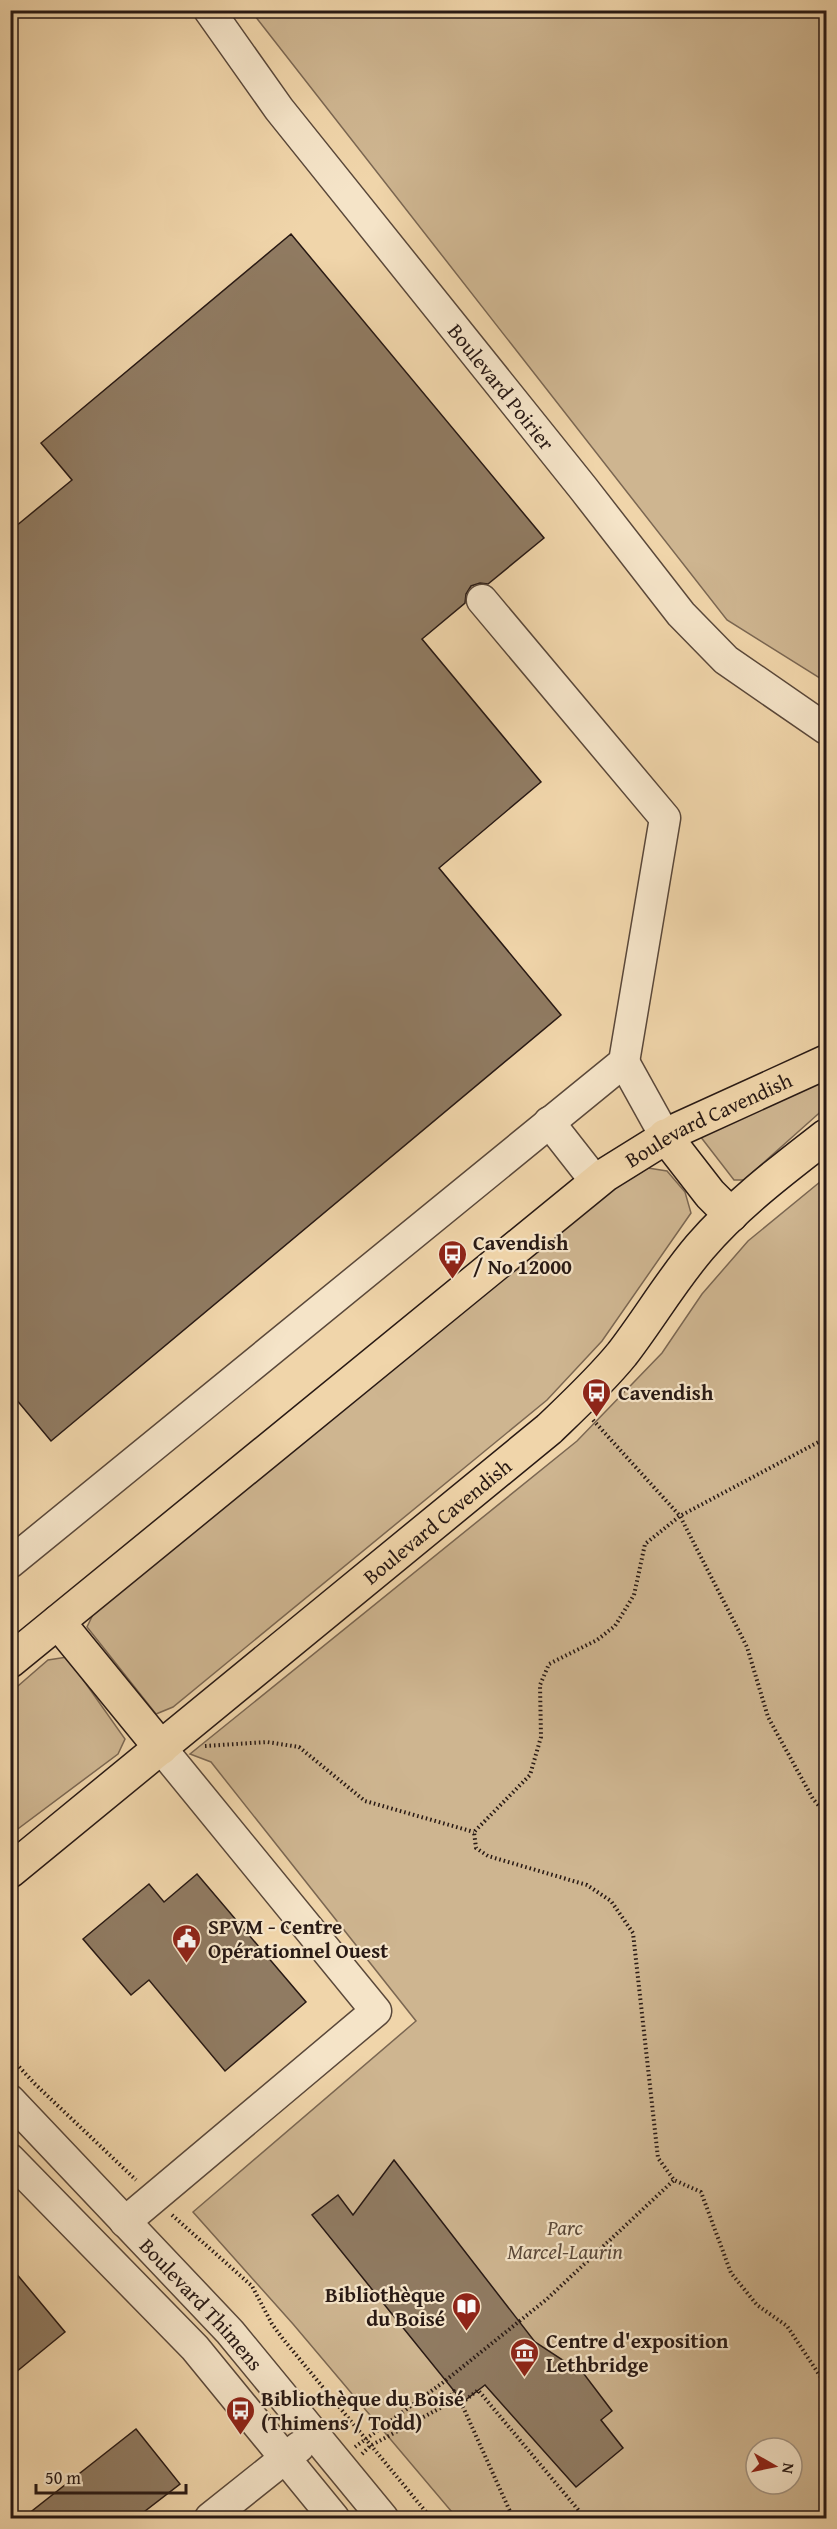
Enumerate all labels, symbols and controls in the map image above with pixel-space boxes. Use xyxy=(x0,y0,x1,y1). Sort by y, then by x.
street label: Boulevard Poirier xyxy=(441,316,562,457)
street label: Boulevard Cavendish xyxy=(619,1064,797,1175)
place label: Cavendish / No 12000 xyxy=(473,1227,572,1282)
bus stop icon: Cavendish / No 12000 xyxy=(436,1238,468,1280)
bus stop icon: Cavendish xyxy=(581,1376,613,1418)
place label: Cavendish xyxy=(618,1377,714,1408)
street label: Boulevard Cavendish xyxy=(356,1451,518,1591)
place label: SPVM - Centre Opérationnel Ouest xyxy=(208,1911,388,1966)
public building icon: SPVM - Centre Opérationnel Ouest xyxy=(171,1922,203,1964)
park label: Parc Marcel-Laurin xyxy=(507,2212,623,2267)
street label: Boulevard Thimens xyxy=(133,2231,271,2377)
place label: Bibliothèque du Boisé xyxy=(325,2279,445,2334)
library icon: Bibliothèque du Boisé xyxy=(450,2290,482,2332)
place label: Centre d'exposition Lethbridge xyxy=(546,2325,729,2380)
museum icon: Centre d'exposition Lethbridge xyxy=(509,2336,541,2378)
place label: Bibliothèque du Boisé (Thimens / Todd) xyxy=(261,2383,464,2438)
bus stop icon: Bibliothèque du Boisé (Thimens / Todd) xyxy=(224,2394,256,2436)
north arrow xyxy=(744,2436,804,2496)
scale bar xyxy=(36,2457,186,2495)
text: N xyxy=(776,2461,802,2476)
text: 50 m xyxy=(45,2464,81,2491)

